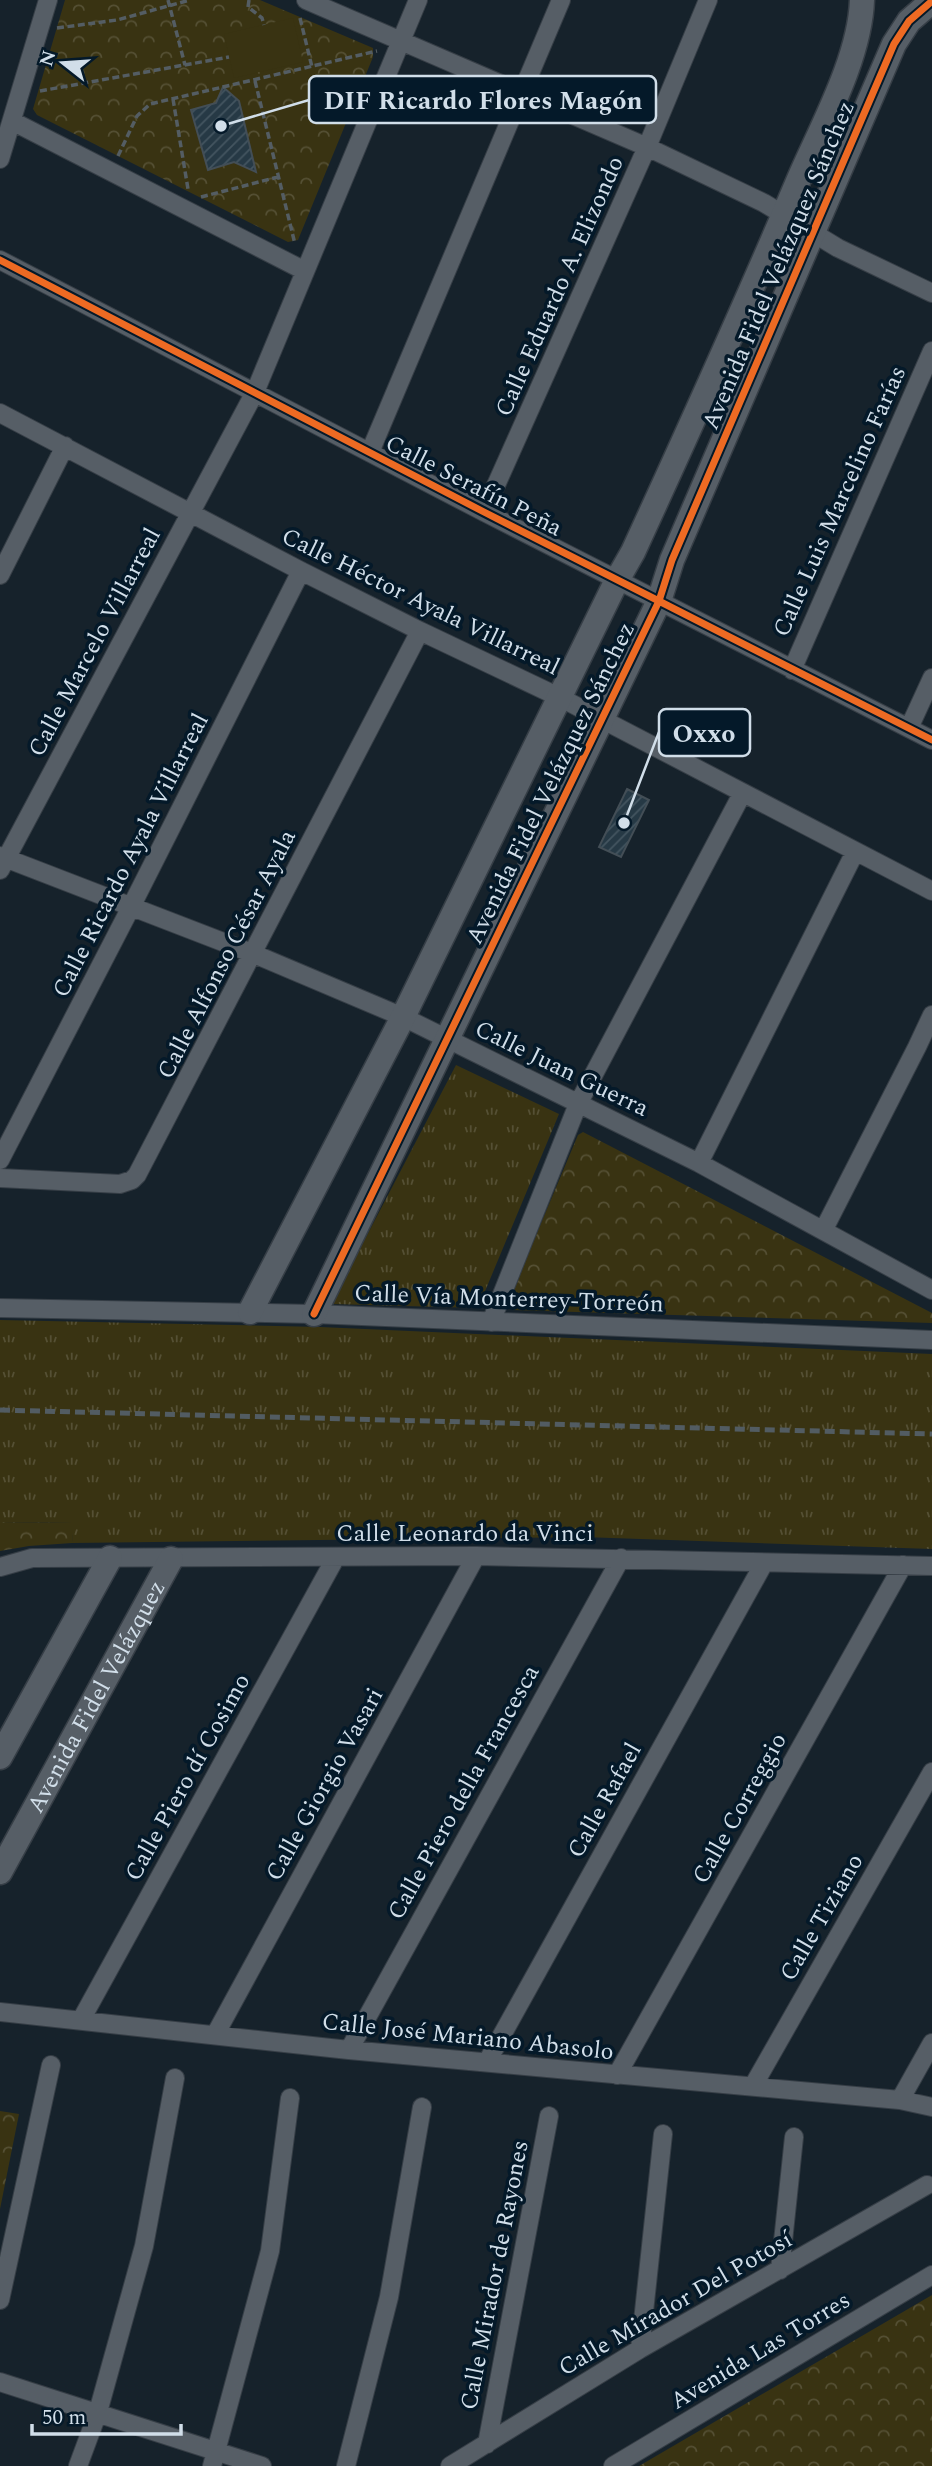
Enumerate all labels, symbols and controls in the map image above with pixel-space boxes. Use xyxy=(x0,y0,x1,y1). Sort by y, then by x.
north arrow xyxy=(28,28,98,98)
text: N xyxy=(32,47,64,70)
callout: DIF Ricardo Flores Magón xyxy=(309,76,656,123)
text: DIF Ricardo Flores Magón xyxy=(323,81,643,121)
street label: Avenida Fidel Velázquez Sánchez xyxy=(693,95,865,436)
street label: Calle Eduardo A. Elizondo xyxy=(486,150,634,422)
street label: Calle Luis Marcelino Farías xyxy=(764,360,916,643)
street label: Calle Serafín Peña xyxy=(379,426,569,546)
street label: Calle Héctor Ayala Villarreal xyxy=(275,519,566,685)
street label: Calle Marcelo Villarreal xyxy=(19,522,171,763)
street label: Avenida Fidel Velázquez Sánchez xyxy=(457,616,645,951)
street label: Calle Ricardo Ayala Villarreal xyxy=(43,707,218,1004)
callout: Oxxo xyxy=(659,709,750,756)
text: Oxxo xyxy=(672,714,736,754)
street label: Calle Alfonso César Ayala xyxy=(148,823,306,1085)
street label: Calle Juan Guerra xyxy=(468,1011,655,1127)
street label: Calle Vía Monterrey-Torreón xyxy=(354,1276,664,1322)
street label: Calle Leonardo da Vinci xyxy=(336,1516,594,1552)
street label: Avenida Fidel Velázquez xyxy=(18,1574,175,1820)
street label: Calle Piero della Francesca xyxy=(379,1658,549,1927)
street label: Calle Piero dí Cosimo xyxy=(116,1667,260,1888)
street label: Calle Giorgio Vasari xyxy=(257,1681,393,1888)
street label: Calle Correggio xyxy=(683,1726,796,1891)
street label: Calle Rafael xyxy=(558,1736,651,1865)
street label: Calle Tiziano xyxy=(771,1847,873,1988)
street label: Calle José Mariano Abasolo xyxy=(320,2004,616,2070)
street label: Calle Mirador de Rayones xyxy=(451,2137,539,2413)
street label: Calle Mirador Del Potosí xyxy=(552,2221,801,2386)
street label: Avenida Las Torres xyxy=(663,2283,858,2419)
scale bar xyxy=(32,2392,180,2436)
text: 50 m xyxy=(42,2402,86,2434)

